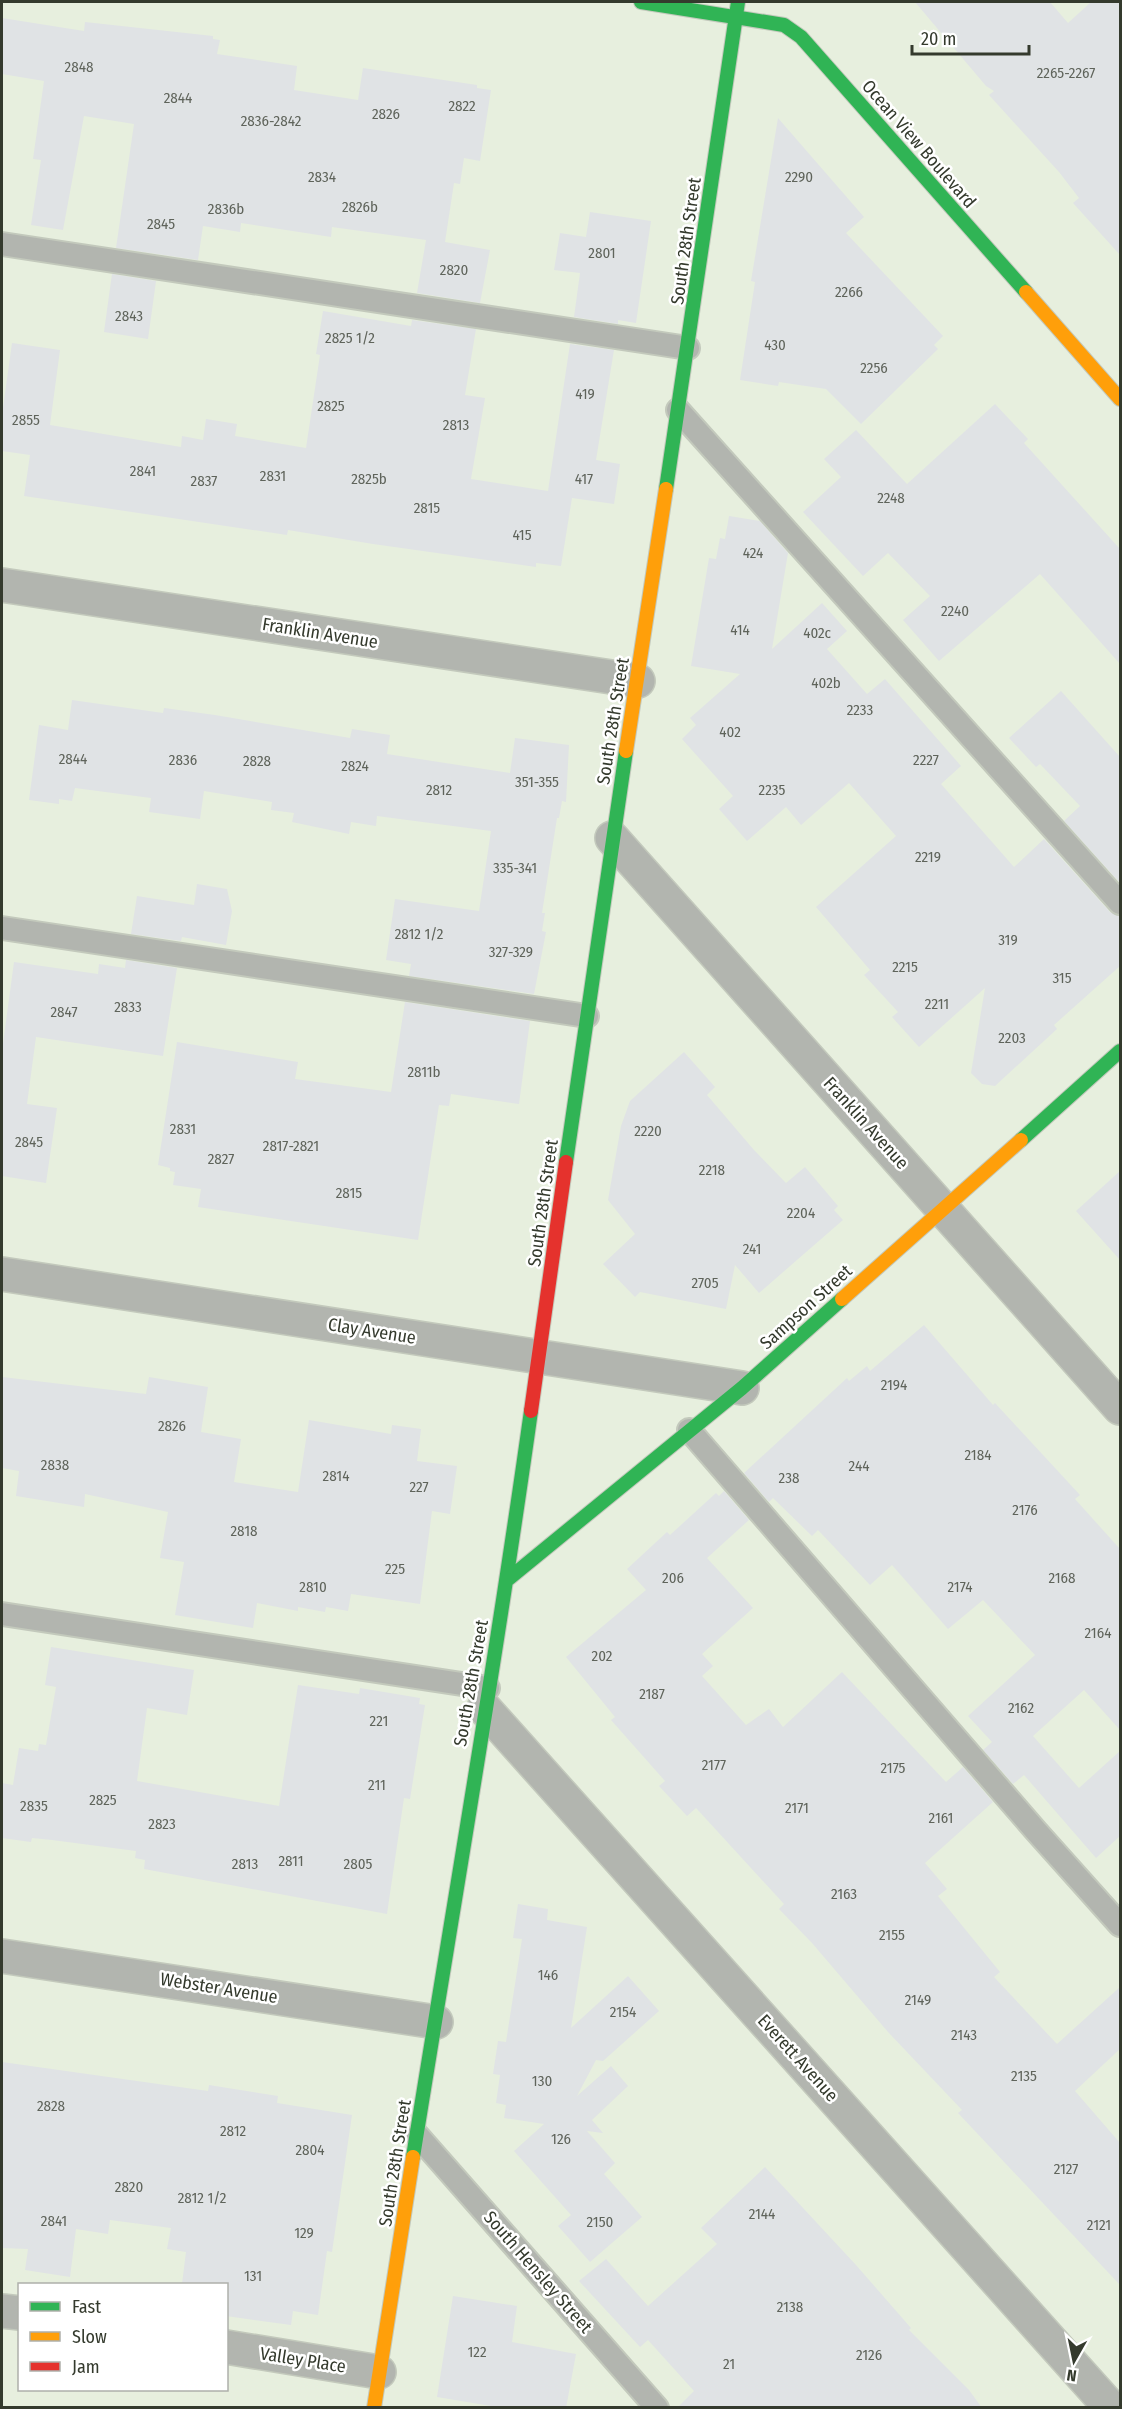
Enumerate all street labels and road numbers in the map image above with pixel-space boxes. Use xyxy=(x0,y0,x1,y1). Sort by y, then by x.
street label: Ocean View Boulevard xyxy=(857,75,981,213)
street label: South 28th Street xyxy=(666,176,706,306)
street label: Franklin Avenue xyxy=(261,613,379,653)
street label: South 28th Street xyxy=(592,656,634,786)
street label: Franklin Avenue xyxy=(819,1072,913,1174)
street label: South 28th Street xyxy=(523,1138,563,1268)
street label: Sampson Street xyxy=(755,1260,857,1354)
street label: Clay Avenue xyxy=(327,1313,418,1349)
street label: South 28th Street xyxy=(449,1618,493,1748)
street label: Webster Avenue xyxy=(159,1968,279,2008)
street label: Everett Avenue xyxy=(753,2010,843,2106)
street label: South 28th Street xyxy=(374,2098,416,2228)
street label: South Hensley Street xyxy=(479,2207,597,2338)
street label: Valley Place xyxy=(259,2342,348,2378)

